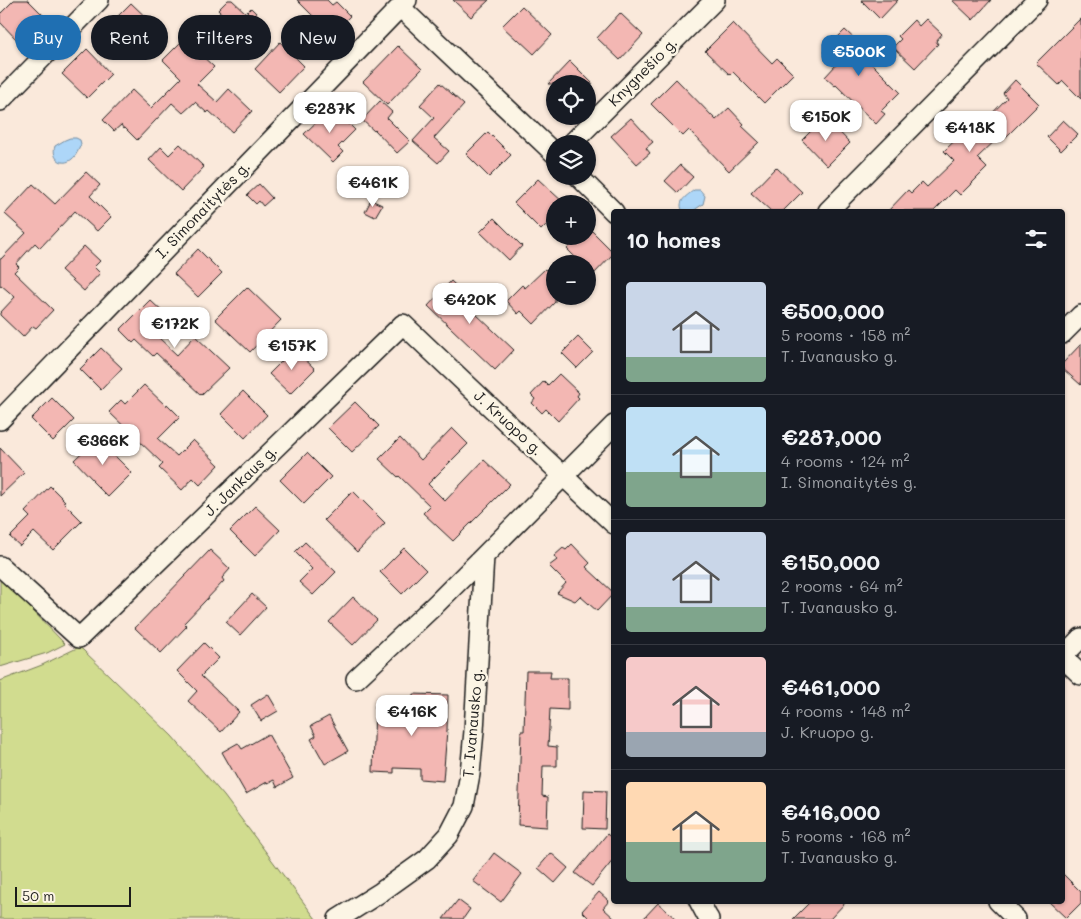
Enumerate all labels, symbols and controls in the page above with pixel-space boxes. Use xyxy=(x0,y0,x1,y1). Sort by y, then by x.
chip: Buy xyxy=(15,15,81,60)
chip: Rent xyxy=(91,15,168,60)
chip: Filters xyxy=(178,15,271,60)
chip: New xyxy=(281,15,355,60)
street label: Knygnešio g. xyxy=(603,32,681,110)
pin: €500K xyxy=(824,34,894,77)
text: €500K xyxy=(832,40,886,61)
map controls xyxy=(546,75,596,305)
button: locate xyxy=(546,75,596,125)
pin: €287K xyxy=(295,92,365,134)
text: €287K xyxy=(304,97,356,118)
pin: €150K xyxy=(791,100,861,142)
text: €150K xyxy=(801,105,851,126)
pin: €418K xyxy=(935,110,1005,153)
text: €418K xyxy=(945,116,995,137)
button: layers xyxy=(546,135,596,185)
street label: I. Simonaitytės g. xyxy=(151,156,254,262)
pin: €461K xyxy=(338,166,408,208)
text: €461K xyxy=(348,171,398,192)
button: + xyxy=(546,195,596,245)
icon: filters xyxy=(1022,225,1050,253)
text: 10 homes xyxy=(626,226,721,253)
button: − xyxy=(546,255,596,305)
pin: €420K xyxy=(435,282,505,325)
text: €420K xyxy=(444,288,496,309)
text: €500,000 xyxy=(781,297,884,324)
icon: home xyxy=(666,302,726,362)
pin: €172K xyxy=(140,306,210,349)
text: €172K xyxy=(151,312,199,333)
text: 5 rooms · 158 m² xyxy=(781,324,910,345)
pin: €157K xyxy=(257,328,327,371)
text: €157K xyxy=(268,334,316,355)
text: T. Ivanausko g. xyxy=(781,345,898,366)
street label: J. Kruopo g. xyxy=(470,385,547,459)
text: €287,000 xyxy=(781,423,881,450)
pin: €366K xyxy=(68,424,138,466)
icon: home xyxy=(666,427,726,487)
text: €366K xyxy=(77,429,129,450)
street label: J. Jankaus g. xyxy=(200,440,281,520)
text: 4 rooms · 124 m² xyxy=(781,450,910,471)
text: I. Simonaitytės g. xyxy=(781,471,917,492)
text: €150,000 xyxy=(781,548,880,575)
icon: home xyxy=(666,552,726,612)
text: 2 rooms · 64 m² xyxy=(781,575,903,596)
text: T. Ivanausko g. xyxy=(781,596,898,617)
street label: T. Ivanausko g. xyxy=(457,668,487,778)
text: €461,000 xyxy=(781,673,880,700)
icon: home xyxy=(666,677,726,737)
pin: €416K xyxy=(377,694,447,737)
text: €416K xyxy=(387,700,437,721)
text: 4 rooms · 148 m² xyxy=(781,700,910,721)
text: J. Kruopo g. xyxy=(781,721,874,742)
text: €416,000 xyxy=(781,798,880,825)
icon: home xyxy=(666,802,726,862)
text: 5 rooms · 168 m² xyxy=(781,825,911,846)
text: T. Ivanausko g. xyxy=(781,846,898,867)
scale bar xyxy=(15,884,131,907)
text: 50 m xyxy=(22,886,54,905)

